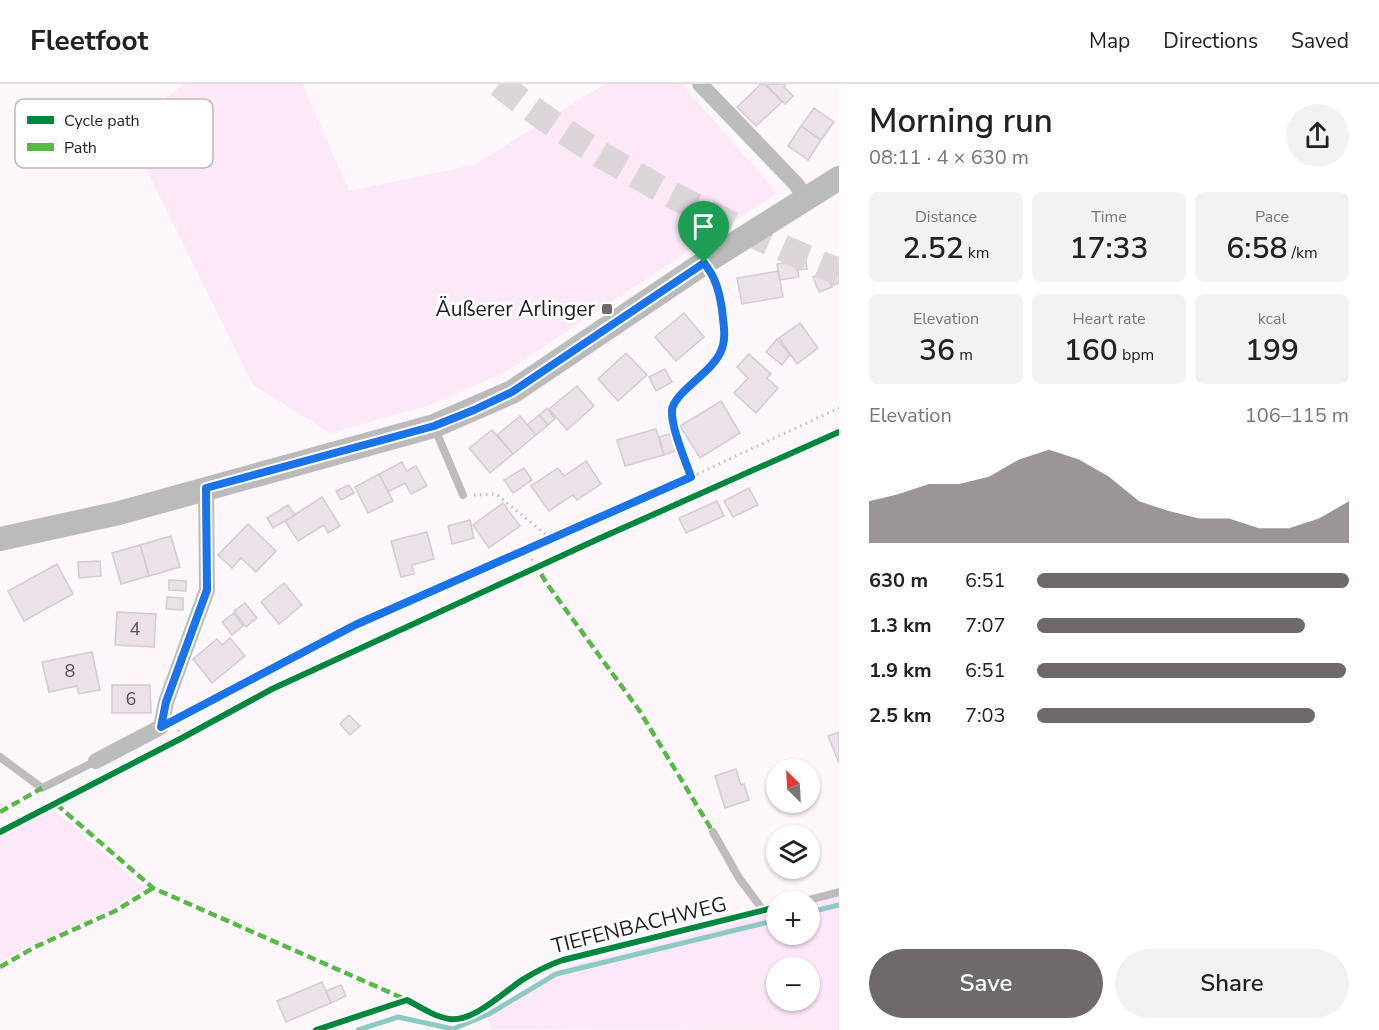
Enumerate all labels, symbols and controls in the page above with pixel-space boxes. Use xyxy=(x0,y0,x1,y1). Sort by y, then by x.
text: Fleetfoot xyxy=(30,22,148,60)
text: Map xyxy=(1089,27,1130,55)
text: Directions xyxy=(1163,27,1258,55)
text: Saved xyxy=(1291,27,1349,55)
legend xyxy=(15,99,213,168)
text: Morning run xyxy=(869,99,1053,144)
button: share xyxy=(1286,104,1349,167)
text: Cycle path xyxy=(64,110,140,132)
text: Path xyxy=(64,137,97,159)
text: 08:11 · 4 × 630 m xyxy=(869,144,1029,171)
pin xyxy=(678,201,729,263)
text: Distance xyxy=(915,206,977,228)
text: Time xyxy=(1091,206,1127,228)
text: Pace xyxy=(1255,206,1289,228)
icon: arrive xyxy=(687,210,720,243)
text: 2.52 xyxy=(903,228,964,269)
text: 17:33 xyxy=(1069,228,1149,269)
text: 6:58 xyxy=(1226,228,1287,269)
text: km xyxy=(964,242,989,264)
text: /km xyxy=(1287,242,1318,264)
place label: Äußerer Arlinger xyxy=(436,295,595,323)
marker: Äußerer Arlinger xyxy=(600,302,614,316)
text: Elevation xyxy=(913,308,979,330)
text: Heart rate xyxy=(1072,308,1146,330)
text: kcal xyxy=(1258,308,1286,330)
text: 36 xyxy=(919,330,955,371)
text: 160 xyxy=(1064,330,1118,371)
text: 199 xyxy=(1245,330,1299,371)
text: m xyxy=(955,344,973,366)
text: bpm xyxy=(1118,344,1154,366)
text: Elevation xyxy=(869,402,952,429)
text: 106–115 m xyxy=(1245,402,1349,429)
text: 630 m xyxy=(869,567,928,594)
text: 6:51 xyxy=(965,567,1006,594)
text: 1.3 km xyxy=(869,612,932,639)
text: 7:07 xyxy=(965,612,1006,639)
house number: 4 xyxy=(130,617,141,641)
text: 1.9 km xyxy=(869,657,932,684)
text: 6:51 xyxy=(965,657,1006,684)
house number: 8 xyxy=(65,659,75,683)
house number: 6 xyxy=(126,687,136,711)
text: 2.5 km xyxy=(869,702,932,729)
text: 7:03 xyxy=(965,702,1006,729)
north arrow xyxy=(766,759,820,813)
map controls xyxy=(766,759,820,1011)
button: layers xyxy=(766,825,820,879)
street label: TIEFENBACHWEG xyxy=(549,890,729,960)
button: + xyxy=(766,891,820,945)
button: Save xyxy=(869,949,1103,1018)
button: Share xyxy=(1115,949,1349,1018)
button: − xyxy=(766,957,820,1011)

